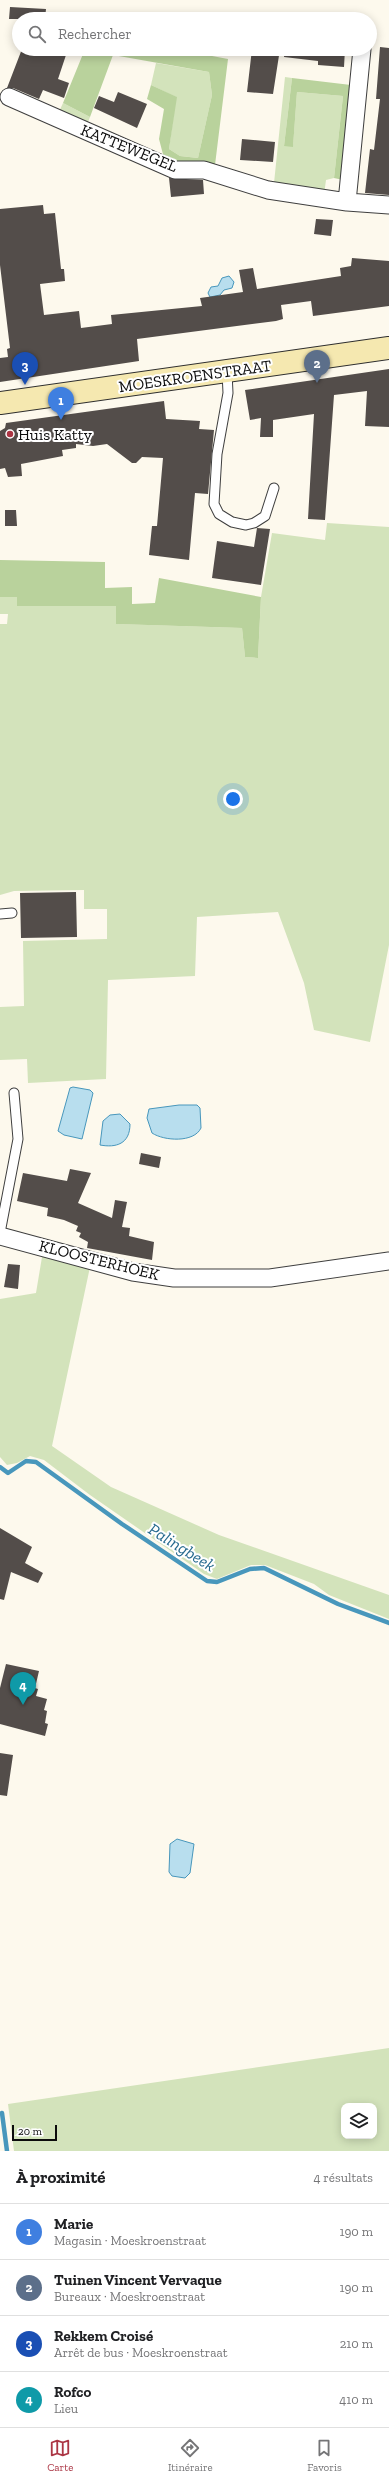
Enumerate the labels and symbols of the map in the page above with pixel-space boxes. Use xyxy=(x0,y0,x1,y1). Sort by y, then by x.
street label: KATTEWEGEL xyxy=(78,120,180,176)
pin: 2 xyxy=(304,350,330,383)
pin: 3 xyxy=(12,352,38,385)
street label: MOESKROENSTRAAT xyxy=(117,356,273,396)
pin: 1 xyxy=(48,387,74,420)
place label: Huis Katty xyxy=(18,425,93,444)
marker: Huis Katty xyxy=(5,429,15,439)
your location xyxy=(223,789,243,809)
street label: KLOOSTERHOEK xyxy=(37,1236,162,1284)
water label: Palingbeek xyxy=(145,1519,219,1576)
pin: 4 xyxy=(10,1672,36,1705)
scale bar xyxy=(12,2123,57,2142)

